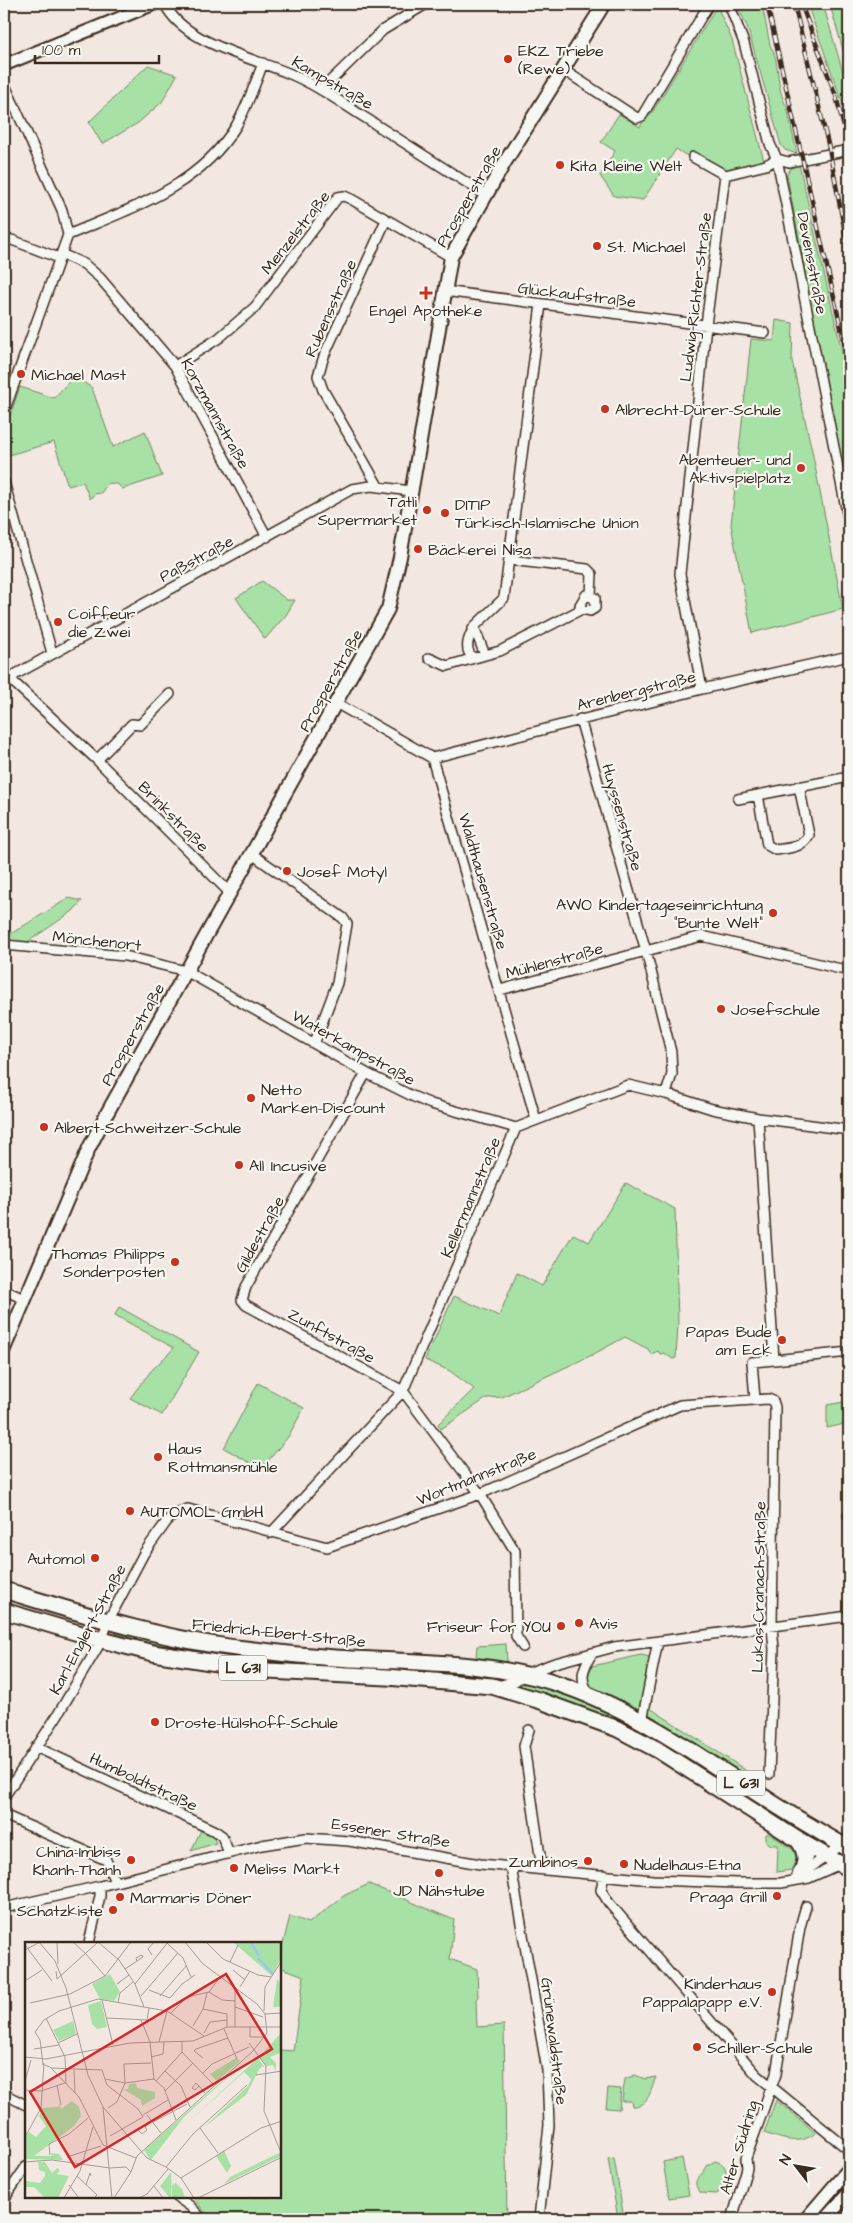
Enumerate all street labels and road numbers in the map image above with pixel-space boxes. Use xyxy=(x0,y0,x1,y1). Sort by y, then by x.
street label: Kampstraße xyxy=(288,51,378,115)
street label: Prosperstraße xyxy=(431,141,507,251)
street label: Menzelstraße xyxy=(256,186,336,279)
street label: Devensstraße xyxy=(791,210,833,316)
street label: Ludwig-Richter-Straße xyxy=(675,211,718,383)
street label: Rubensstraße xyxy=(300,256,362,361)
street label: Glückaufstraße xyxy=(517,277,638,313)
street label: Korzmannstraße xyxy=(176,354,255,473)
street label: Paßstraße xyxy=(155,530,238,588)
street label: Prosperstraße xyxy=(294,625,368,736)
street label: Arenbergstraße xyxy=(574,665,699,717)
street label: Huyssenstraße xyxy=(595,761,648,874)
street label: Brinkstraße xyxy=(133,776,214,857)
street label: Waldthausenstraße xyxy=(453,811,513,952)
street label: Mönchenort xyxy=(51,925,143,957)
street label: Mühlenstraße xyxy=(503,937,606,985)
street label: Prosperstraße xyxy=(96,979,170,1090)
street label: Waterkampstraße xyxy=(288,1005,419,1091)
street label: Kellermannstraße xyxy=(436,1133,506,1261)
street label: Gildestraße xyxy=(230,1192,290,1277)
street label: Zunftstraße xyxy=(284,1303,379,1369)
street label: Wortmannstraße xyxy=(413,1443,540,1511)
street label: Lukas-Cranach-Straße xyxy=(747,1501,771,1673)
street label: Karl-Englert-Straße xyxy=(44,1560,133,1699)
street label: Friedrich-Ebert-Straße xyxy=(191,1613,367,1653)
road number: L 631 xyxy=(219,1656,267,1680)
street label: Humboldtstraße xyxy=(86,1747,202,1817)
road number: L 631 xyxy=(717,1770,765,1796)
street label: Essener Straße xyxy=(330,1813,452,1853)
street label: Grünewaldstraße xyxy=(535,1976,573,2106)
street label: Alter Südring xyxy=(714,2098,765,2197)

